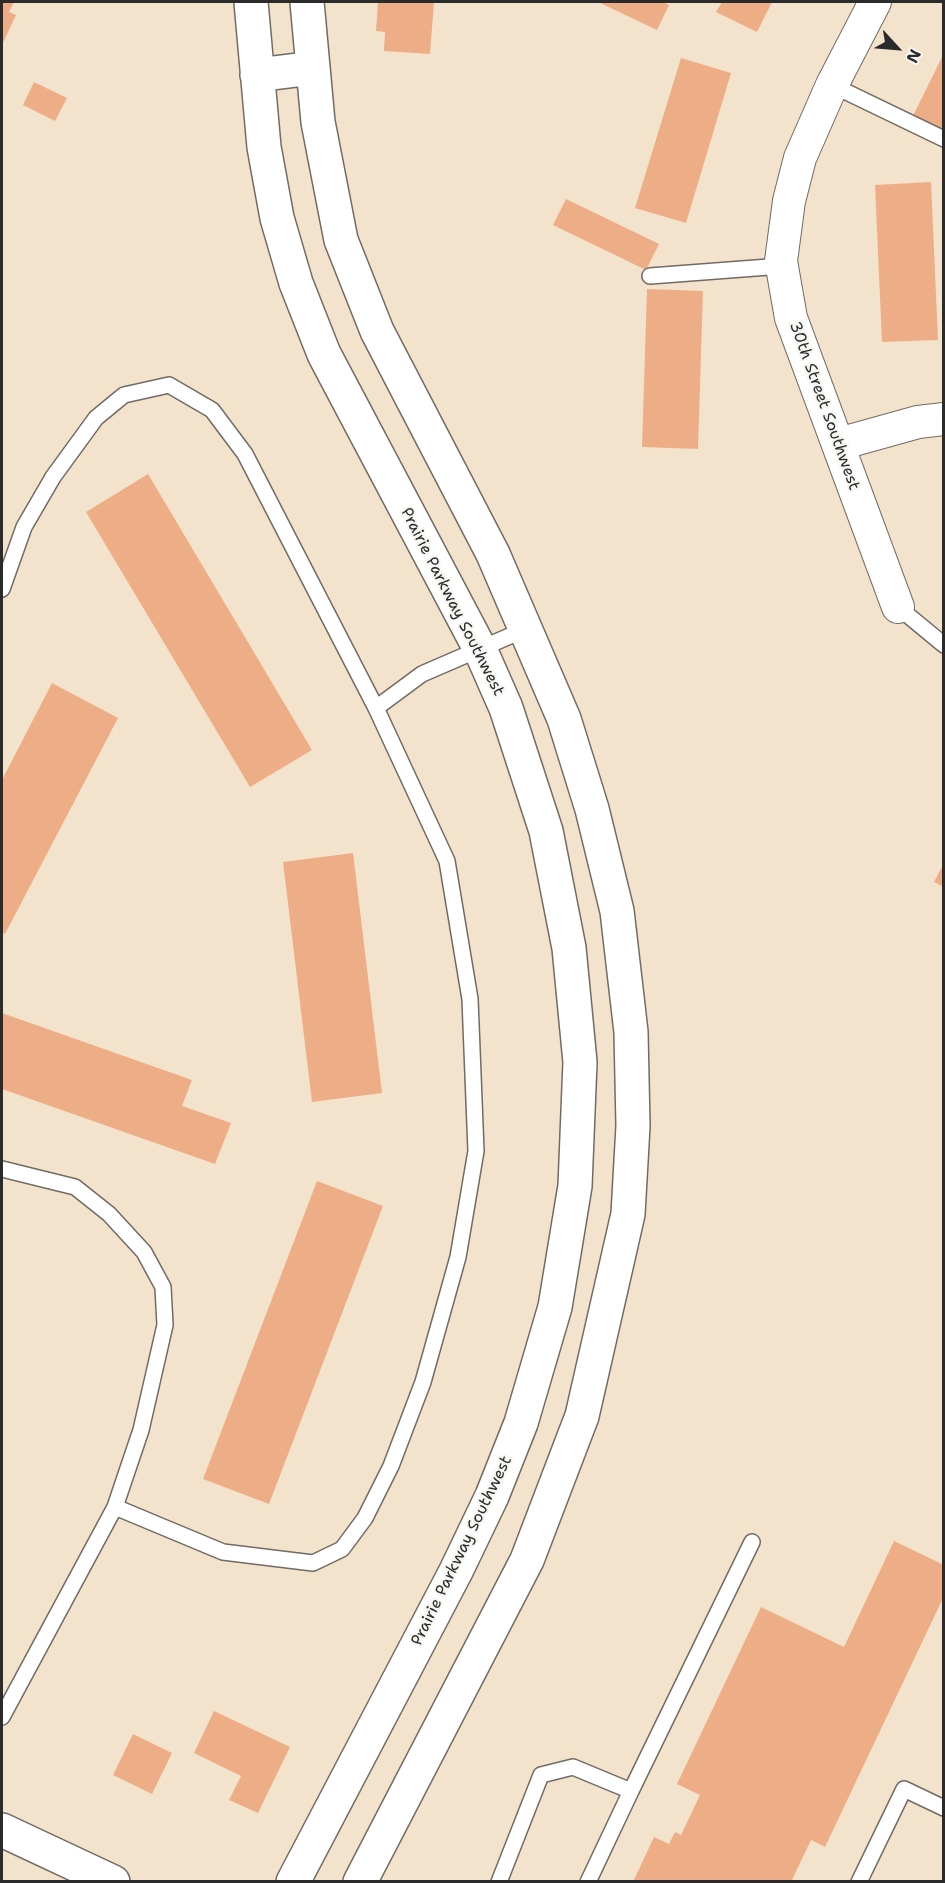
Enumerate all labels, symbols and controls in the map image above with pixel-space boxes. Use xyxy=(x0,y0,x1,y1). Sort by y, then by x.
north arrow xyxy=(867,18,927,78)
text: N xyxy=(901,46,926,66)
street label: 30th Street Southwest xyxy=(785,319,863,493)
street label: Prairie Parkway Southwest xyxy=(396,505,508,699)
street label: Prairie Parkway Southwest xyxy=(408,1453,516,1649)

